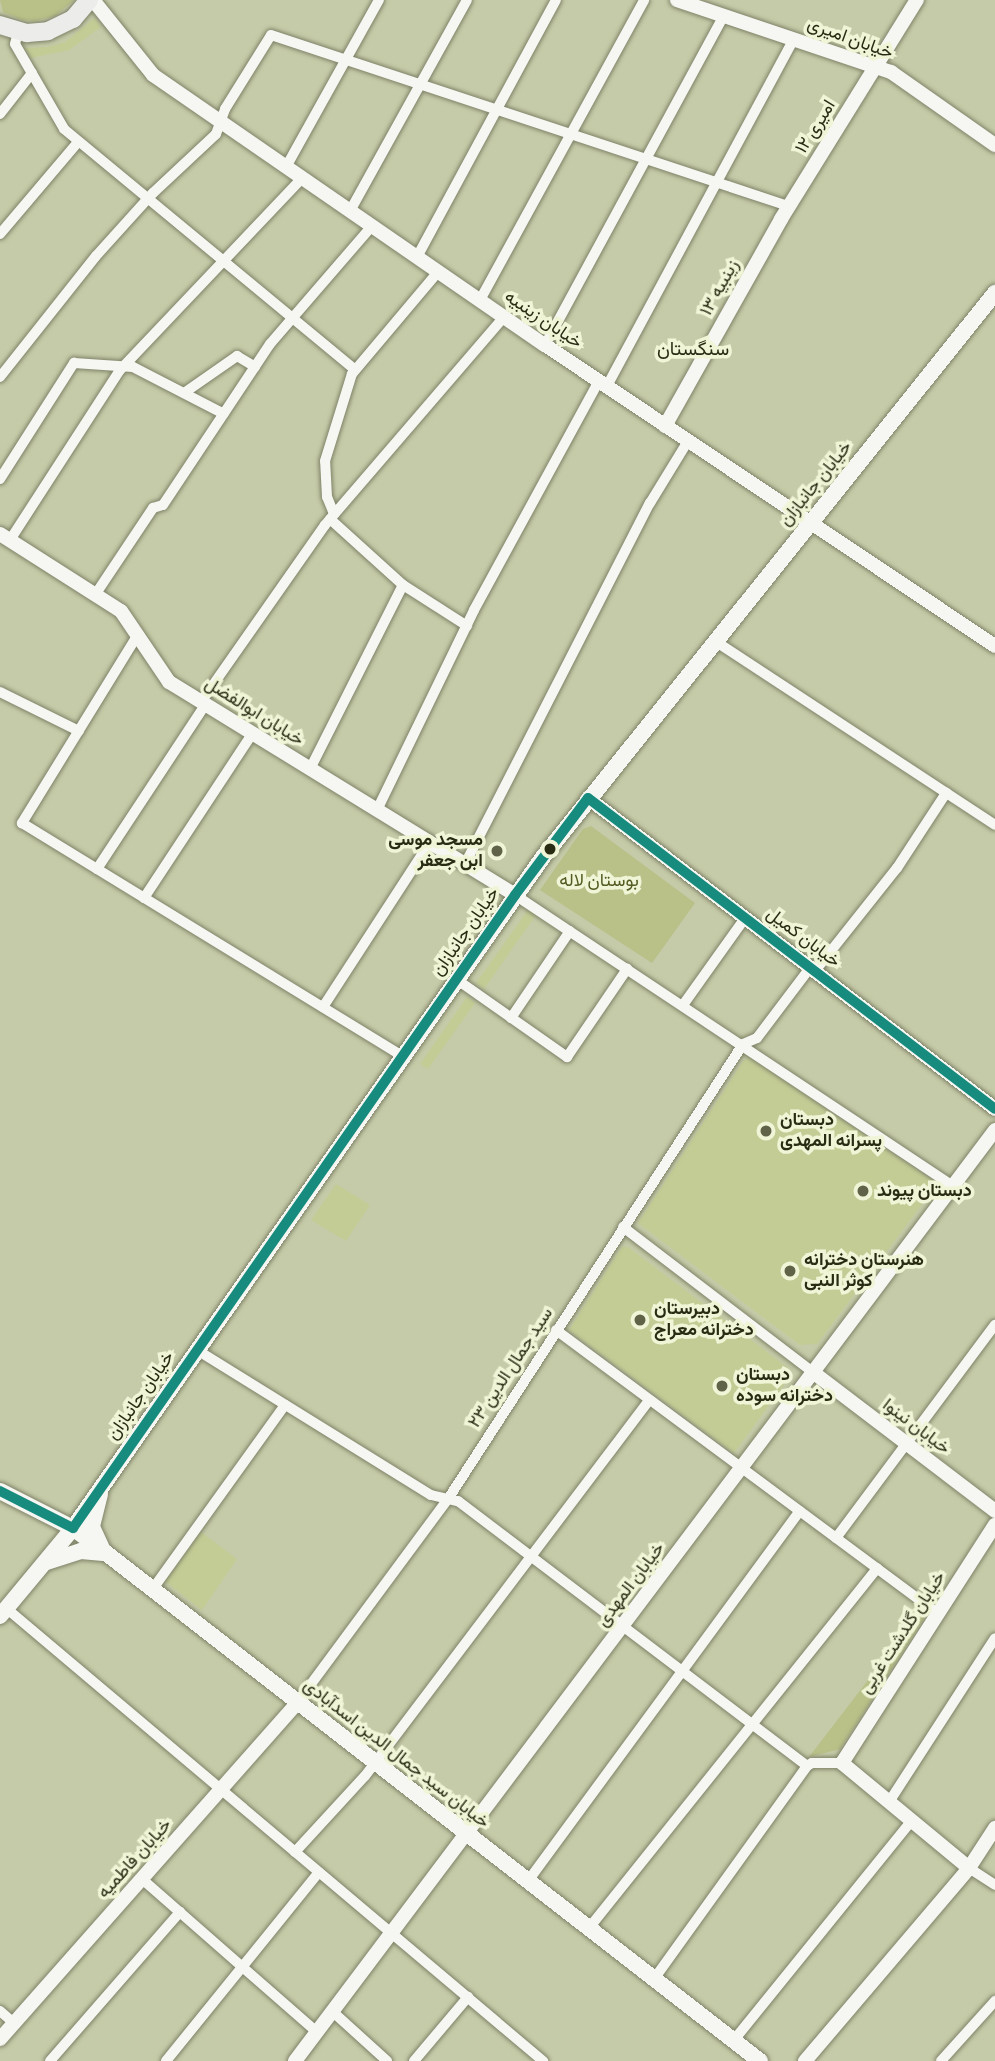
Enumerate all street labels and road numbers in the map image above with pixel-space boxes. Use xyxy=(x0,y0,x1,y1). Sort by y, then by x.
street label: خیابان امیری xyxy=(804,14,896,64)
street label: امیری ۱۲ xyxy=(791,96,841,158)
street label: زینبیه ۱۳ xyxy=(696,256,744,320)
street label: خیابان زینبیه xyxy=(500,286,586,354)
street label: خیابان جانبازان xyxy=(775,437,857,531)
street label: خیابان ابوالفضل xyxy=(201,673,307,751)
street label: خیابان جانبازان xyxy=(428,884,504,980)
street label: خیابان کمیل xyxy=(762,903,844,973)
street label: سید جمال الدین ۲۳ xyxy=(464,1304,558,1432)
street label: خیابان جانبازان xyxy=(103,1348,179,1444)
street label: خیابان نینوا xyxy=(878,1395,954,1459)
street label: خیابان المهدی xyxy=(592,1539,670,1631)
street label: خیابان گلدشت غربی xyxy=(855,1568,951,1698)
street label: خیابان سید جمال الدین اسدآبادی xyxy=(299,1675,493,1833)
street label: خیابان فاطمیه xyxy=(94,1815,176,1903)

